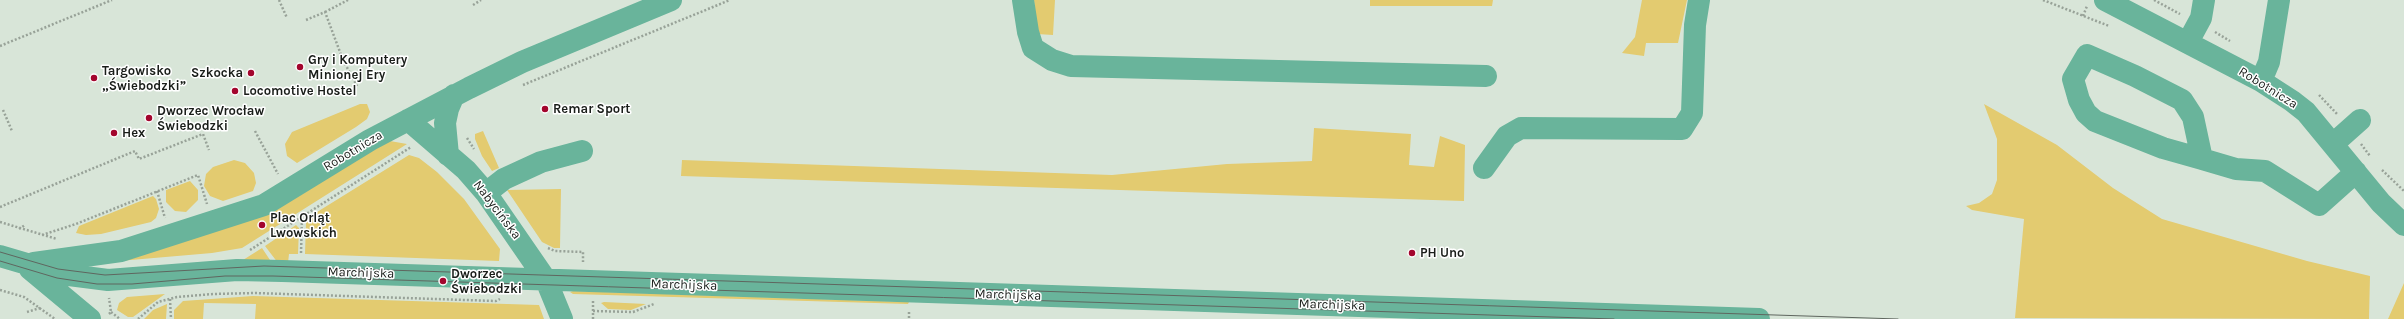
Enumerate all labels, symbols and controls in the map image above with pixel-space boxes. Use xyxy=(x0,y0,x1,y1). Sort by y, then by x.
place label: Gry i Komputery Minionej Ery xyxy=(308,52,407,83)
marker: Gry i Komputery Minionej Ery xyxy=(295,62,305,72)
place label: Targowisko „Świebodzki” xyxy=(102,63,186,94)
street label: Robotnicza xyxy=(2236,64,2300,112)
place label: Szkocka xyxy=(191,65,243,81)
marker: Szkocka xyxy=(246,68,256,78)
marker: Targowisko „Świebodzki” xyxy=(89,73,99,83)
place label: Locomotive Hostel xyxy=(243,83,356,99)
marker: Locomotive Hostel xyxy=(230,86,240,96)
place label: Remar Sport xyxy=(553,101,630,117)
place label: Dworzec Wrocław Świebodzki xyxy=(157,103,264,134)
marker: Remar Sport xyxy=(540,104,550,114)
marker: Dworzec Wrocław Świebodzki xyxy=(144,113,154,123)
place label: Hex xyxy=(122,125,145,141)
street label: Robotnicza xyxy=(320,127,386,175)
marker: Hex xyxy=(109,128,119,138)
street label: Nabycińska xyxy=(470,178,524,242)
place label: Plac Orląt Lwowskich xyxy=(270,210,337,241)
marker: Plac Orląt Lwowskich xyxy=(257,220,267,230)
place label: PH Uno xyxy=(1420,245,1464,261)
marker: PH Uno xyxy=(1407,248,1417,258)
street label: Marchijska xyxy=(327,264,395,282)
place label: Dworzec Świebodzki xyxy=(451,266,522,297)
marker: Dworzec Świebodzki xyxy=(438,276,448,286)
street label: Marchijska xyxy=(650,276,718,294)
street label: Marchijska xyxy=(974,286,1042,304)
street label: Marchijska xyxy=(1298,296,1366,314)

